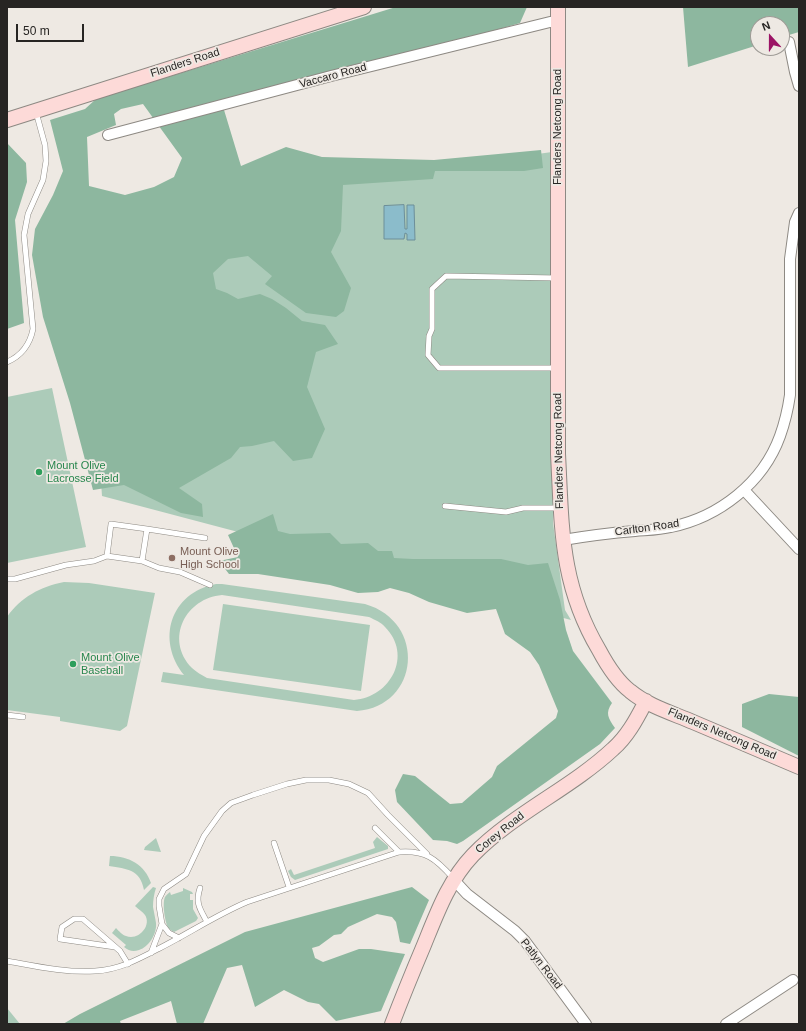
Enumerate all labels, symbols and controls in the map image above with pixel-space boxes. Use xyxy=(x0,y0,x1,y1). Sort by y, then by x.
scale bar xyxy=(18,16,86,42)
north arrow xyxy=(750,16,790,56)
text: N xyxy=(760,19,772,33)
text: 50 m xyxy=(23,24,50,38)
street label: Flanders Road xyxy=(149,46,221,80)
street label: Vaccaro Road xyxy=(298,61,368,91)
street label: Flanders Netcong Road xyxy=(551,69,565,185)
street label: Flanders Netcong Road xyxy=(551,393,567,509)
place label: Mount Olive Lacrosse Field xyxy=(47,459,119,485)
marker: Mount Olive Lacrosse Field xyxy=(34,467,44,477)
street label: Carlton Road xyxy=(614,517,680,539)
place label: Mount Olive High School xyxy=(180,545,239,571)
marker: Mount Olive High School xyxy=(167,553,177,563)
place label: Mount Olive Baseball xyxy=(81,651,140,677)
marker: Mount Olive Baseball xyxy=(68,659,78,669)
street label: Flanders Netcong Road xyxy=(666,705,778,763)
street label: Corey Road xyxy=(473,809,527,857)
street label: Patlyn Road xyxy=(517,936,565,992)

